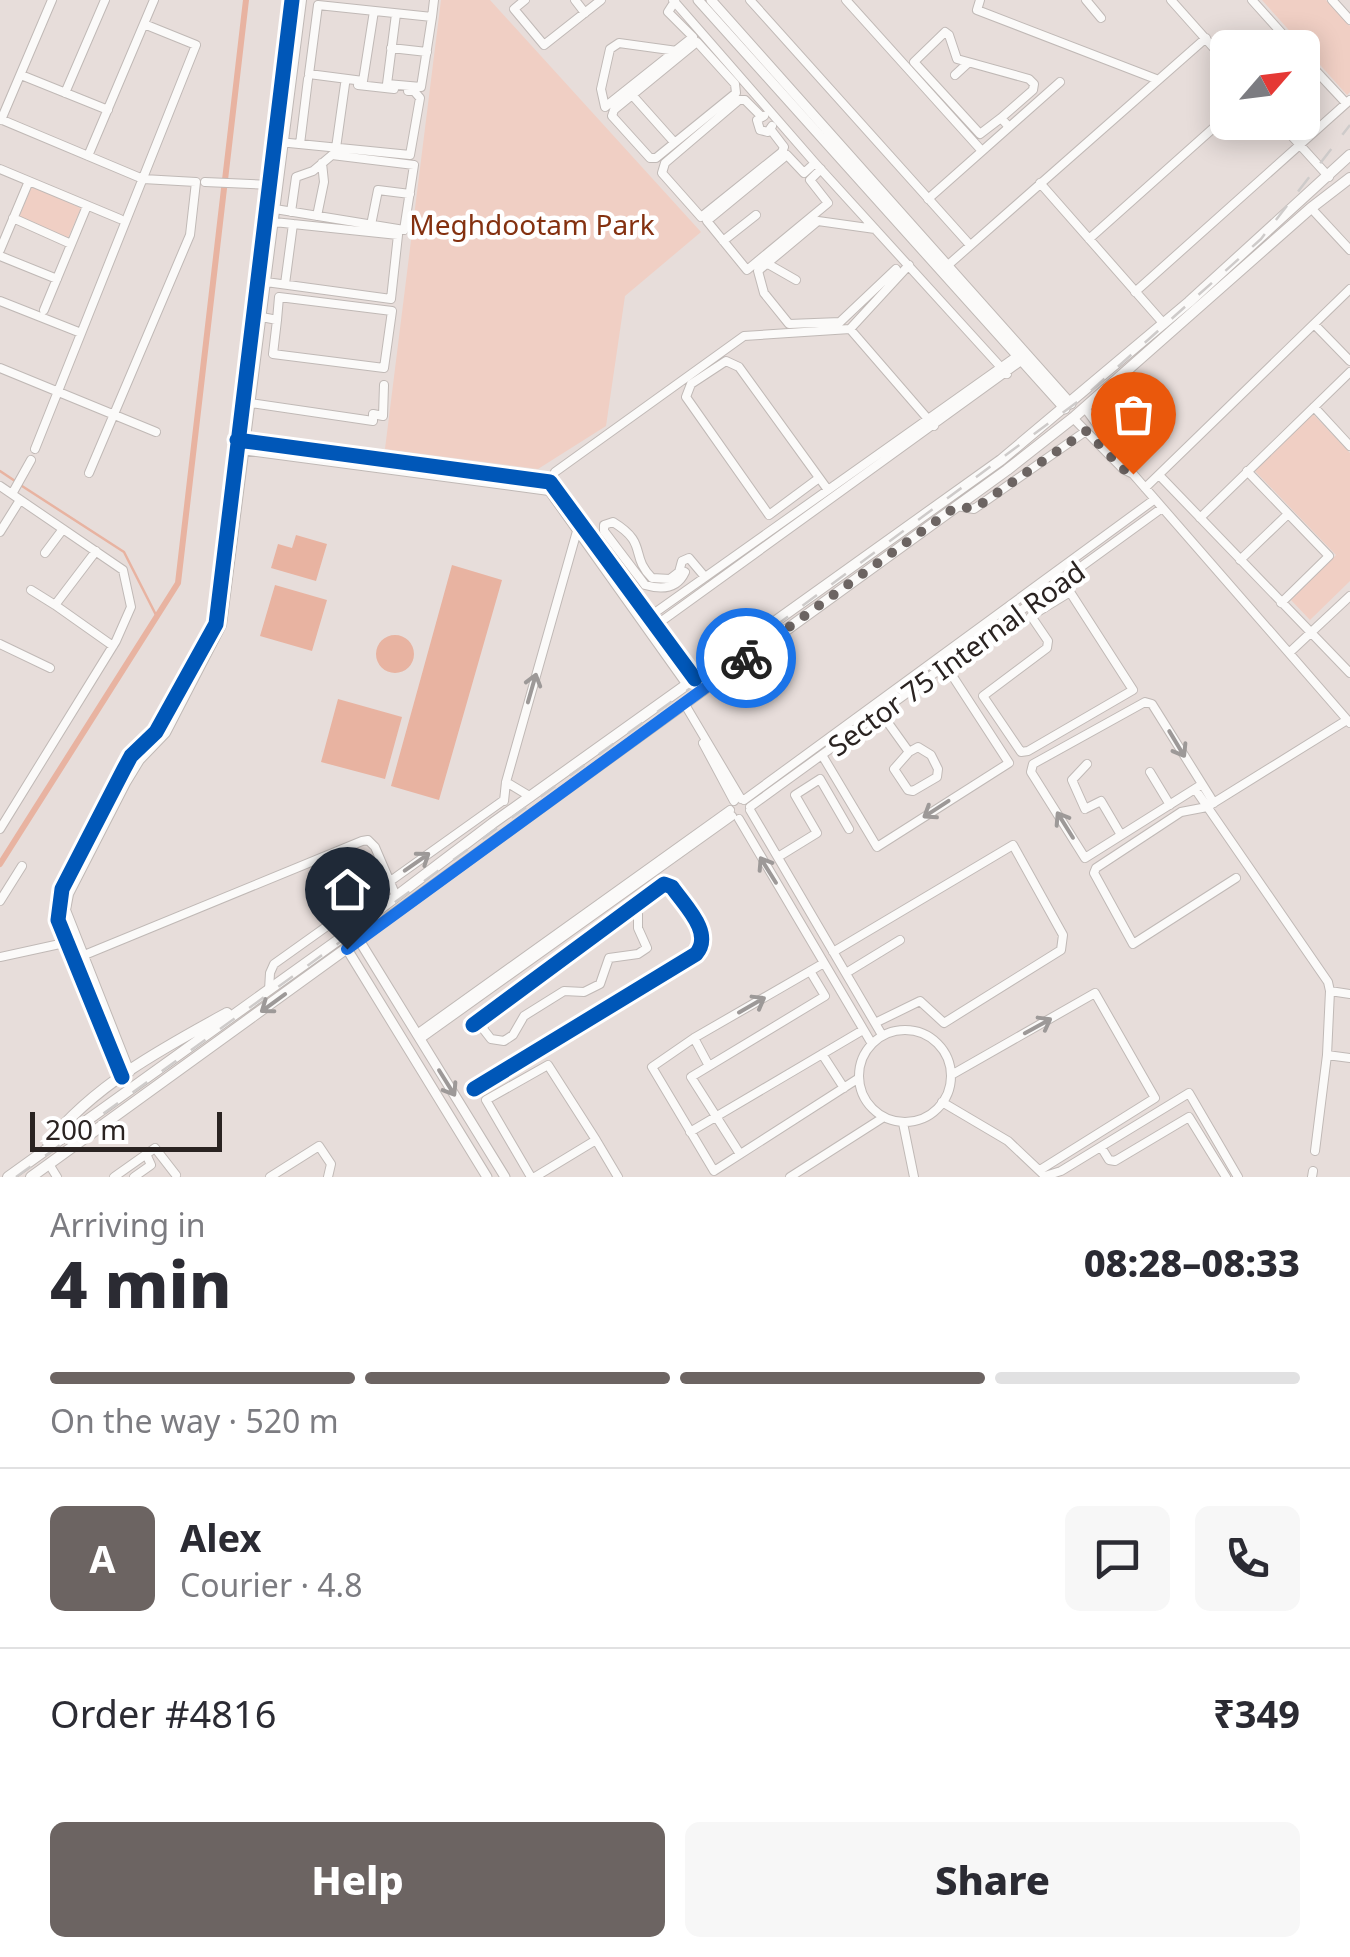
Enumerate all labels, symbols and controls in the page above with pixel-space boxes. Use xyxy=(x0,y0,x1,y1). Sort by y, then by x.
north arrow xyxy=(1210,30,1320,140)
map controls xyxy=(1210,30,1320,140)
park label: Meghdootam Park xyxy=(409,205,655,243)
pin xyxy=(1091,372,1176,475)
icon: bag xyxy=(1106,387,1161,442)
street label: Sector 75 Internal Road xyxy=(820,552,1092,764)
courier xyxy=(696,608,796,708)
icon: bike xyxy=(719,631,774,686)
one-way arrow xyxy=(524,673,542,704)
one-way arrow xyxy=(1166,729,1187,758)
one-way arrow xyxy=(922,799,951,820)
one-way arrow xyxy=(1054,812,1075,840)
pin xyxy=(305,847,390,950)
one-way arrow xyxy=(403,851,430,872)
one-way arrow xyxy=(758,856,778,885)
icon: home xyxy=(320,862,375,917)
one-way arrow xyxy=(260,992,287,1013)
one-way arrow xyxy=(737,994,766,1014)
one-way arrow xyxy=(1023,1015,1052,1035)
one-way arrow xyxy=(437,1068,457,1097)
scale bar xyxy=(30,1107,222,1152)
text: 200 m xyxy=(45,1110,127,1148)
text: Arriving in xyxy=(50,1203,205,1246)
text: 08:28–08:33 xyxy=(1084,1236,1300,1288)
text: 4 min xyxy=(50,1239,232,1327)
text: On the way · 520 m xyxy=(50,1399,339,1442)
button: chat xyxy=(1065,1506,1170,1611)
button: phone xyxy=(1195,1506,1300,1611)
text: Alex xyxy=(180,1511,262,1563)
text: A xyxy=(89,1532,116,1584)
text: Courier · 4.8 xyxy=(180,1563,363,1606)
text: Order #4816 xyxy=(50,1687,276,1739)
text: ₹349 xyxy=(1213,1687,1300,1739)
button: Help xyxy=(50,1822,665,1937)
button: Share xyxy=(685,1822,1300,1937)

